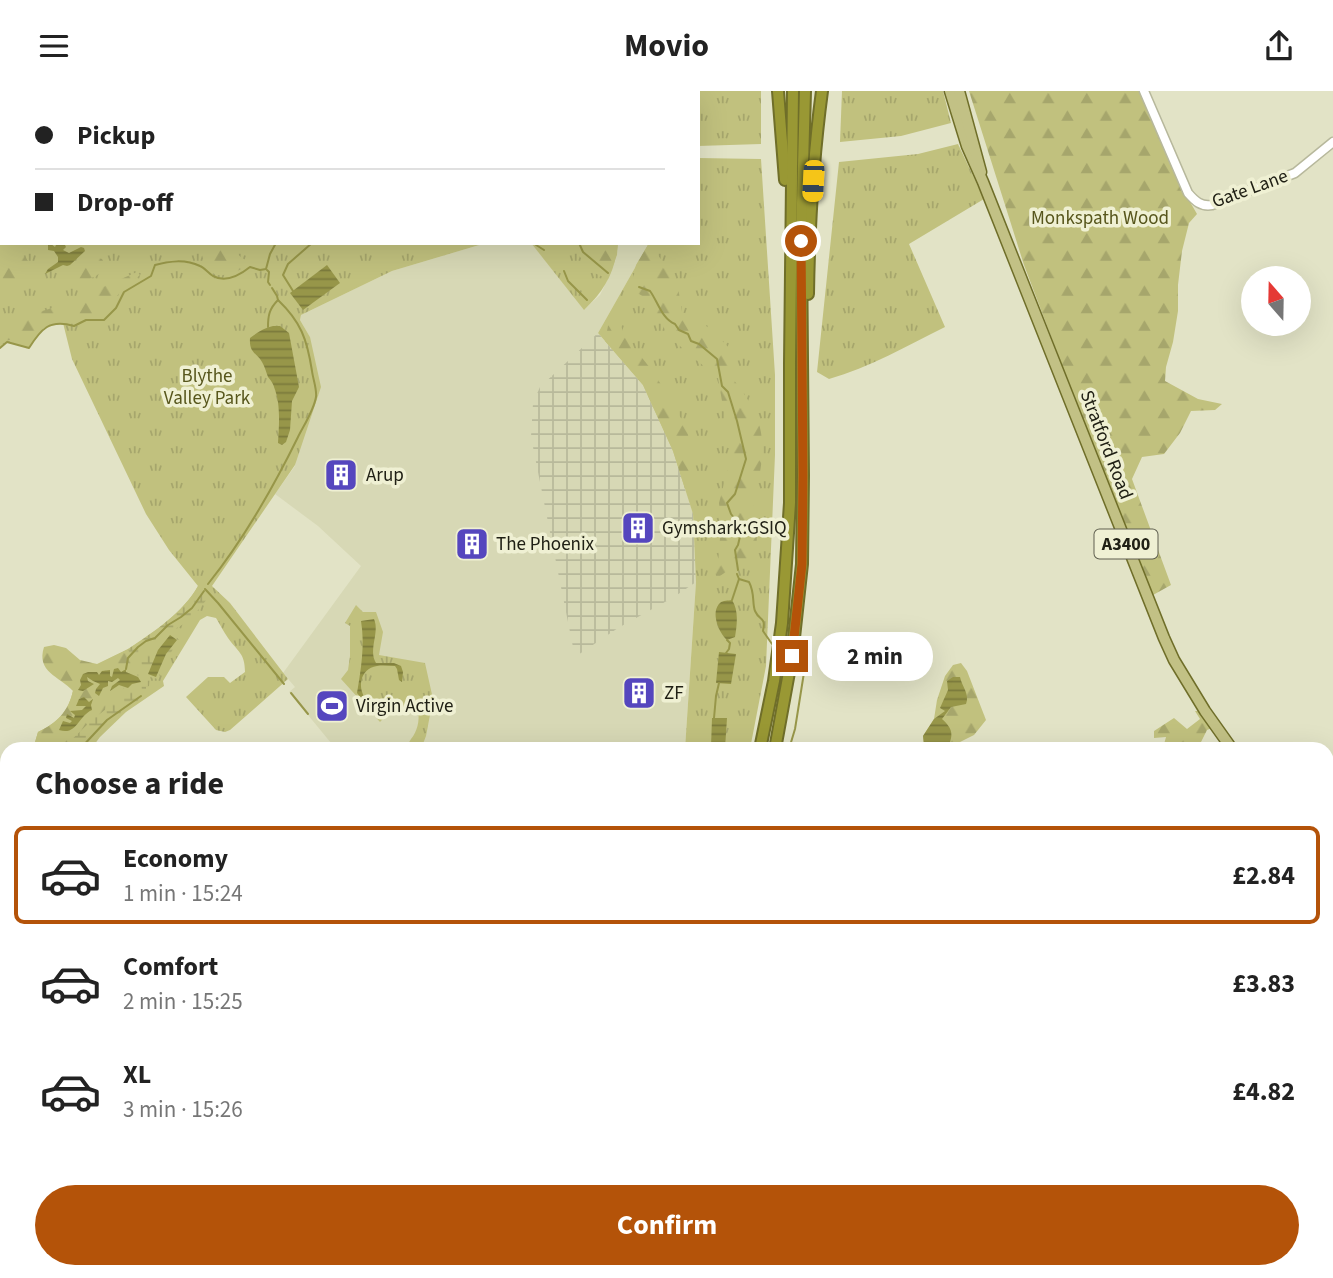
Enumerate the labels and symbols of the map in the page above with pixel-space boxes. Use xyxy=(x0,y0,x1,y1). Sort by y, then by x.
car xyxy=(802,159,825,203)
street label: Gate Lane xyxy=(1208,163,1292,215)
park label: Monkspath Wood xyxy=(1031,205,1169,232)
route start xyxy=(785,225,817,257)
north arrow xyxy=(1241,266,1311,336)
park label: Blythe Valley Park xyxy=(164,363,251,412)
street label: Stratford Road xyxy=(1073,386,1139,504)
building icon: Arup xyxy=(322,456,360,494)
place label: Arup xyxy=(366,462,404,489)
building icon: Gymshark:GSIQ xyxy=(619,509,657,547)
place label: Gymshark:GSIQ xyxy=(662,515,787,542)
building icon: The Phoenix xyxy=(453,525,491,563)
road number: A3400 xyxy=(1094,529,1158,558)
place label: The Phoenix xyxy=(496,531,595,558)
callout: 2 min xyxy=(816,631,932,681)
route end xyxy=(776,640,808,672)
building icon: ZF xyxy=(620,674,658,712)
place label: ZF xyxy=(664,680,684,707)
sports icon: Virgin Active xyxy=(313,687,351,725)
place label: Virgin Active xyxy=(356,693,453,720)

